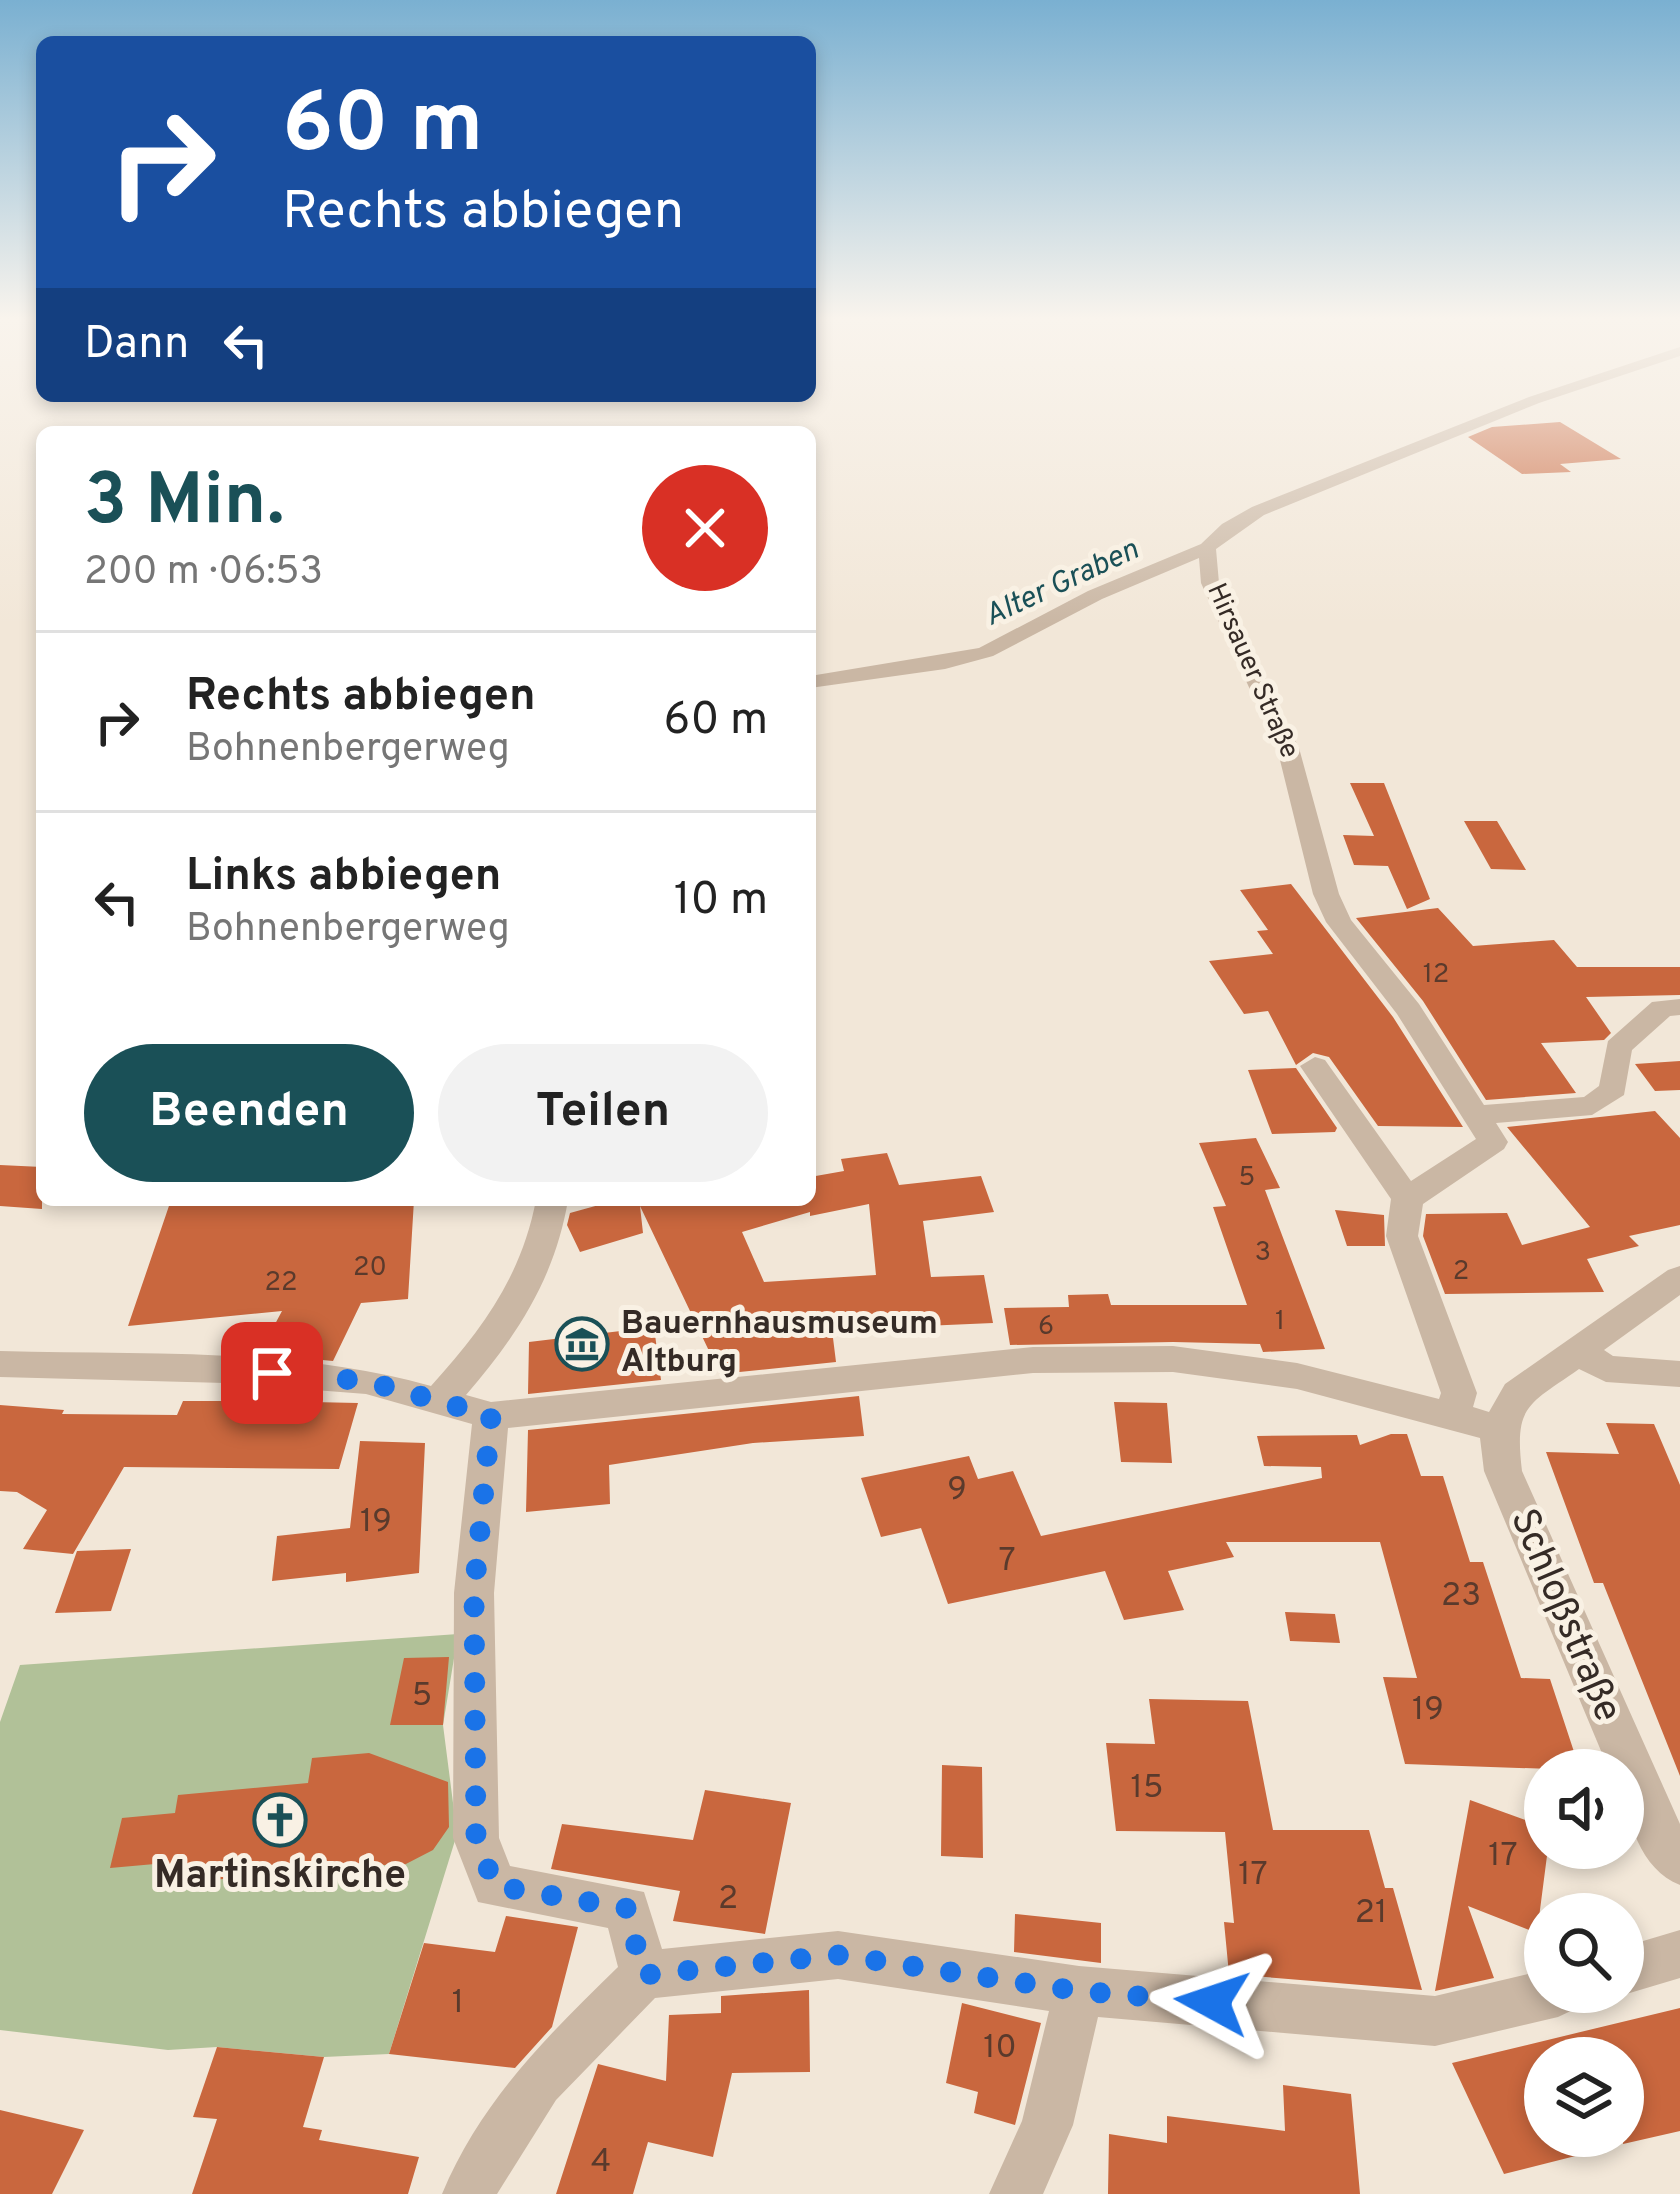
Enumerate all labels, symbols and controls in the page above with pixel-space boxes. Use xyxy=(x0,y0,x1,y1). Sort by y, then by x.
text: 60 m xyxy=(282,75,483,181)
icon: right xyxy=(84,84,240,240)
text: Rechts abbiegen xyxy=(282,179,684,248)
icon: left xyxy=(213,312,279,378)
text: Dann xyxy=(84,317,189,374)
text: 3 Min. xyxy=(84,458,285,550)
button: close xyxy=(642,465,768,591)
water label: Alter Graben xyxy=(979,532,1145,636)
text: 200 m · 06:53 xyxy=(84,549,323,598)
street label: Hirsauer Straße xyxy=(1198,578,1306,764)
text: Rechts abbiegen xyxy=(186,669,536,726)
icon: right xyxy=(84,689,150,755)
text: 60 m xyxy=(664,693,768,750)
text: Bohnenbergerweg xyxy=(186,726,510,775)
text: Links abbiegen xyxy=(186,849,501,906)
icon: left xyxy=(84,869,150,935)
text: 10 m xyxy=(674,873,768,930)
text: Bohnenbergerweg xyxy=(186,906,510,955)
house number: 12 xyxy=(1423,958,1449,992)
button: Beenden xyxy=(84,1044,414,1182)
button: Teilen xyxy=(438,1044,768,1182)
house number: 5 xyxy=(1239,1161,1255,1195)
house number: 3 xyxy=(1255,1236,1271,1270)
house number: 20 xyxy=(353,1251,387,1285)
house number: 2 xyxy=(1453,1255,1469,1289)
house number: 22 xyxy=(264,1266,298,1300)
place label: Bauernhausmuseum Altburg xyxy=(621,1304,938,1384)
house number: 1 xyxy=(1275,1305,1285,1339)
house number: 6 xyxy=(1038,1310,1054,1344)
museum icon: Bauernhausmuseum Altburg xyxy=(554,1316,610,1372)
pin xyxy=(221,1322,323,1424)
icon: arrive xyxy=(239,1340,305,1406)
house number: 9 xyxy=(947,1470,967,1512)
house number: 19 xyxy=(360,1502,392,1544)
street label: Schloßstraße xyxy=(1497,1502,1631,1730)
house number: 7 xyxy=(998,1541,1016,1583)
house number: 23 xyxy=(1441,1576,1481,1618)
house number: 5 xyxy=(412,1676,432,1718)
house number: 19 xyxy=(1412,1690,1444,1732)
map controls xyxy=(1524,1749,1644,2157)
button: sound xyxy=(1524,1749,1644,1869)
house number: 15 xyxy=(1131,1768,1163,1810)
church icon: Martinskirche xyxy=(252,1792,308,1848)
house number: 17 xyxy=(1488,1836,1518,1878)
place label: Martinskirche xyxy=(154,1853,406,1902)
house number: 17 xyxy=(1238,1855,1268,1897)
house number: 2 xyxy=(718,1879,738,1921)
house number: 21 xyxy=(1355,1893,1387,1935)
button: search xyxy=(1524,1893,1644,2013)
position arrow xyxy=(1149,1939,1275,2065)
house number: 1 xyxy=(452,1983,464,2025)
house number: 10 xyxy=(983,2028,1017,2070)
button: layers xyxy=(1524,2037,1644,2157)
house number: 4 xyxy=(591,2142,611,2184)

